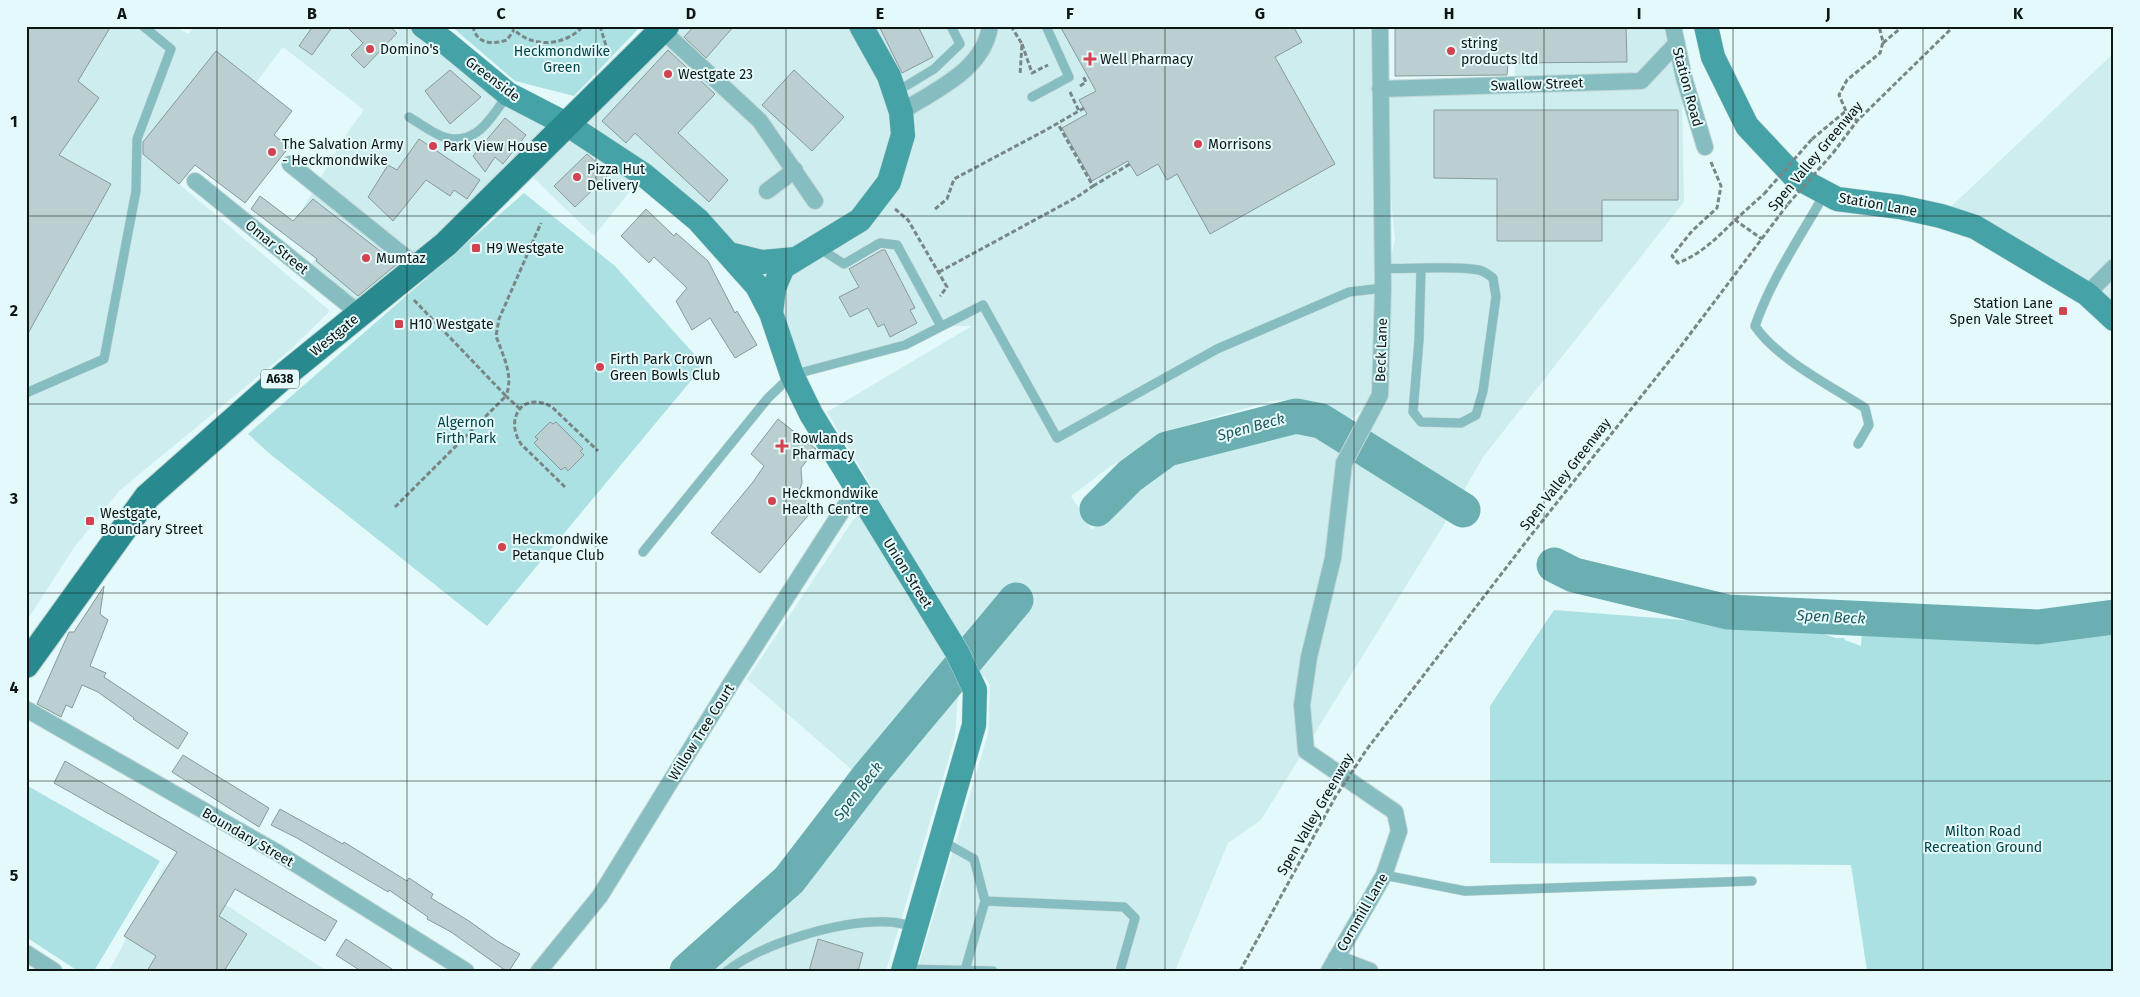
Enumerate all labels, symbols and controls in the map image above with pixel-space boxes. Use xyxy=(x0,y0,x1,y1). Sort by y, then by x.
text: A xyxy=(116,4,127,23)
text: B xyxy=(307,4,317,23)
text: C xyxy=(496,4,506,23)
text: D xyxy=(686,4,696,23)
text: E xyxy=(876,4,884,23)
text: F xyxy=(1066,4,1074,23)
text: G xyxy=(1255,4,1265,23)
text: H xyxy=(1444,4,1454,23)
text: I xyxy=(1637,4,1641,23)
text: J xyxy=(1824,4,1831,23)
text: K xyxy=(2013,4,2024,23)
place label: string products ltd xyxy=(1461,35,1538,68)
place label: Domino's xyxy=(380,41,439,58)
marker: Domino's xyxy=(364,43,376,55)
park label: Heckmondwike Green xyxy=(514,43,610,76)
marker: string products ltd xyxy=(1445,45,1457,57)
street label: Station Road xyxy=(1669,46,1706,129)
place label: Well Pharmacy xyxy=(1100,51,1193,68)
street label: Greenside xyxy=(462,53,523,105)
marker: Well Pharmacy xyxy=(1084,53,1096,65)
place label: Westgate 23 xyxy=(678,66,753,83)
marker: Westgate 23 xyxy=(662,68,674,80)
street label: Swallow Street xyxy=(1490,74,1585,95)
street label: Spen Valley Greenway xyxy=(1765,98,1866,215)
text: 1 xyxy=(10,112,18,131)
place label: The Salvation Army - Heckmondwike xyxy=(282,136,404,169)
place label: Morrisons xyxy=(1208,136,1272,153)
place label: Park View House xyxy=(443,138,547,155)
marker: Morrisons xyxy=(1192,138,1204,150)
marker: Park View House xyxy=(427,140,439,152)
marker: The Salvation Army - Heckmondwike xyxy=(266,146,278,158)
place label: Pizza Hut Delivery xyxy=(587,161,646,194)
marker: Pizza Hut Delivery xyxy=(571,171,583,183)
street label: Station Lane xyxy=(1837,189,1919,220)
street label: Omar Street xyxy=(242,217,312,279)
place label: H9 Westgate xyxy=(486,240,564,257)
marker: H9 Westgate xyxy=(470,242,482,254)
place label: Mumtaz xyxy=(376,250,426,267)
marker: Mumtaz xyxy=(360,252,372,264)
place label: Station Lane Spen Vale Street xyxy=(1949,295,2054,328)
text: 2 xyxy=(10,301,18,320)
marker: Station Lane Spen Vale Street xyxy=(2057,305,2069,317)
street label: Westgate xyxy=(307,311,362,360)
place label: H10 Westgate xyxy=(409,316,494,333)
marker: H10 Westgate xyxy=(393,318,405,330)
street label: Beck Lane xyxy=(1372,318,1391,382)
place label: Firth Park Crown Green Bowls Club xyxy=(610,351,720,384)
marker: Firth Park Crown Green Bowls Club xyxy=(594,361,606,373)
road number: A638 xyxy=(261,369,299,388)
water label: Spen Beck xyxy=(1214,409,1287,445)
park label: Algernon Firth Park xyxy=(436,414,497,447)
street label: Spen Valley Greenway xyxy=(1516,415,1615,534)
place label: Rowlands Pharmacy xyxy=(792,430,854,463)
marker: Rowlands Pharmacy xyxy=(776,440,788,452)
place label: Heckmondwike Health Centre xyxy=(782,485,878,518)
text: 3 xyxy=(9,489,18,508)
marker: Heckmondwike Health Centre xyxy=(766,495,778,507)
place label: Westgate, Boundary Street xyxy=(100,505,204,538)
marker: Westgate, Boundary Street xyxy=(84,515,96,527)
place label: Heckmondwike Petanque Club xyxy=(512,531,608,564)
street label: Union Street xyxy=(879,535,936,612)
marker: Heckmondwike Petanque Club xyxy=(496,541,508,553)
water label: Spen Beck xyxy=(1795,606,1866,628)
text: 4 xyxy=(9,678,19,697)
street label: Willow Tree Court xyxy=(665,680,738,784)
street label: Spen Valley Greenway xyxy=(1274,750,1357,878)
water label: Spen Beck xyxy=(829,758,886,825)
street label: Boundary Street xyxy=(199,804,297,871)
park label: Milton Road Recreation Ground xyxy=(1924,823,2042,856)
text: 5 xyxy=(10,866,19,885)
street label: Cornmill Lane xyxy=(1333,870,1392,954)

